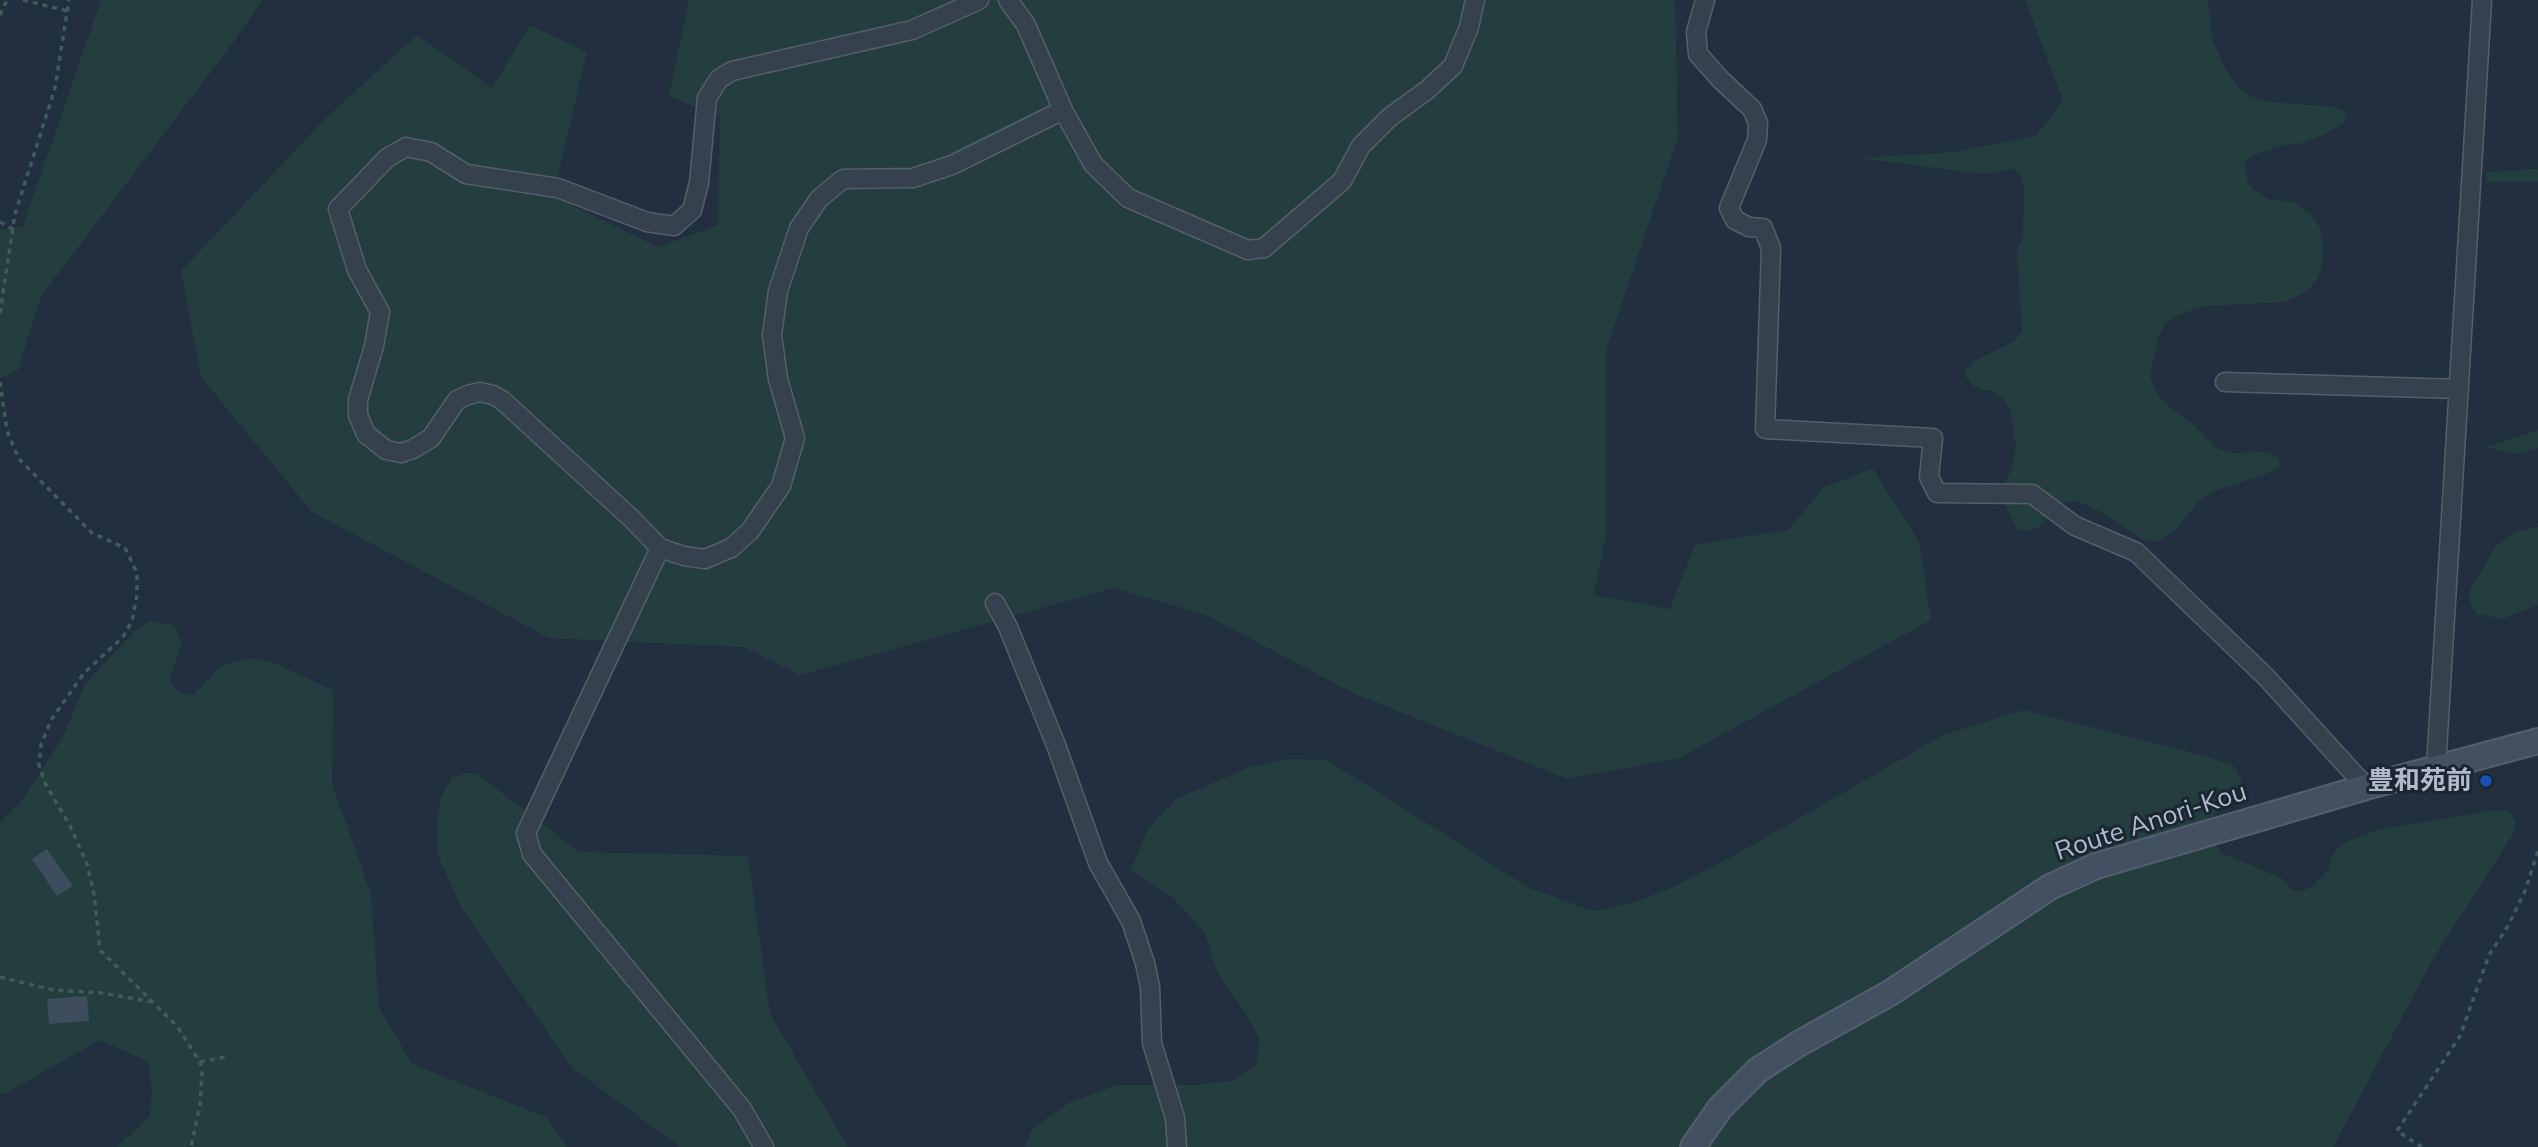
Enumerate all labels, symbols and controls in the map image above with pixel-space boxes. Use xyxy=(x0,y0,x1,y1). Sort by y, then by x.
place label: 豊和苑前 xyxy=(2368,765,2472,797)
marker: 豊和苑前 xyxy=(2478,773,2494,789)
street label: Route Anori-Kou xyxy=(2051,776,2251,868)

